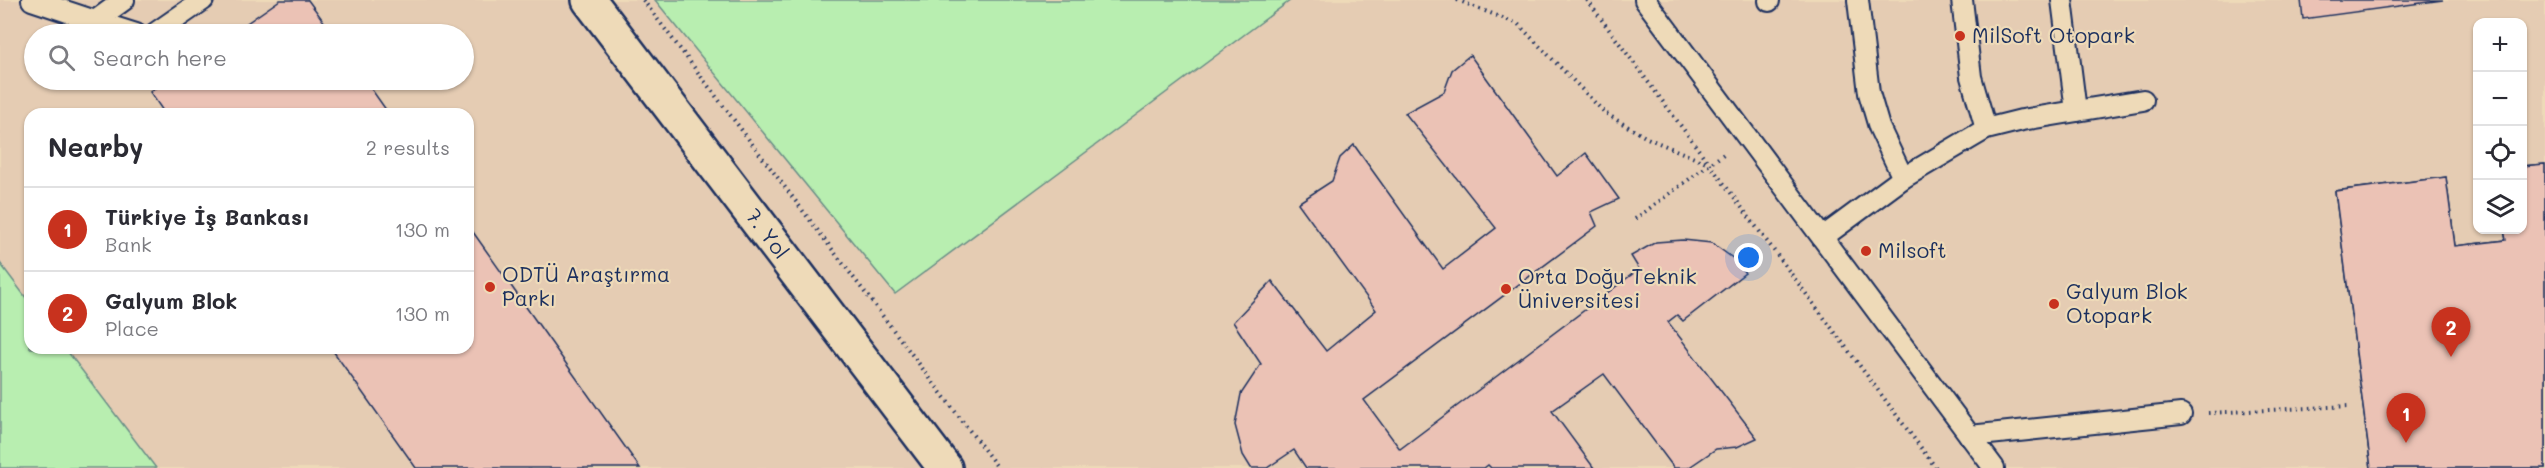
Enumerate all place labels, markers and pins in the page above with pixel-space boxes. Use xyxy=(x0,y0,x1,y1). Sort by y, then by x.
place label: MilSoft Otopark xyxy=(1972,21,2135,48)
marker: MilSoft Otopark xyxy=(1953,29,1967,43)
place label: Milsoft xyxy=(1878,236,1947,263)
marker: Milsoft xyxy=(1859,244,1873,258)
place label: ODTÜ Araştırma Parkı xyxy=(502,260,670,311)
place label: Orta Doğu Teknik Üniversitesi xyxy=(1518,262,1697,313)
place label: Galyum Blok Otopark xyxy=(2066,277,2188,328)
marker: ODTÜ Araştırma Parkı xyxy=(483,280,497,294)
marker: Orta Doğu Teknik Üniversitesi xyxy=(1499,282,1513,296)
marker: Galyum Blok Otopark xyxy=(2047,297,2061,311)
pin: 2 xyxy=(2432,308,2470,357)
pin: 1 xyxy=(2386,394,2426,443)

